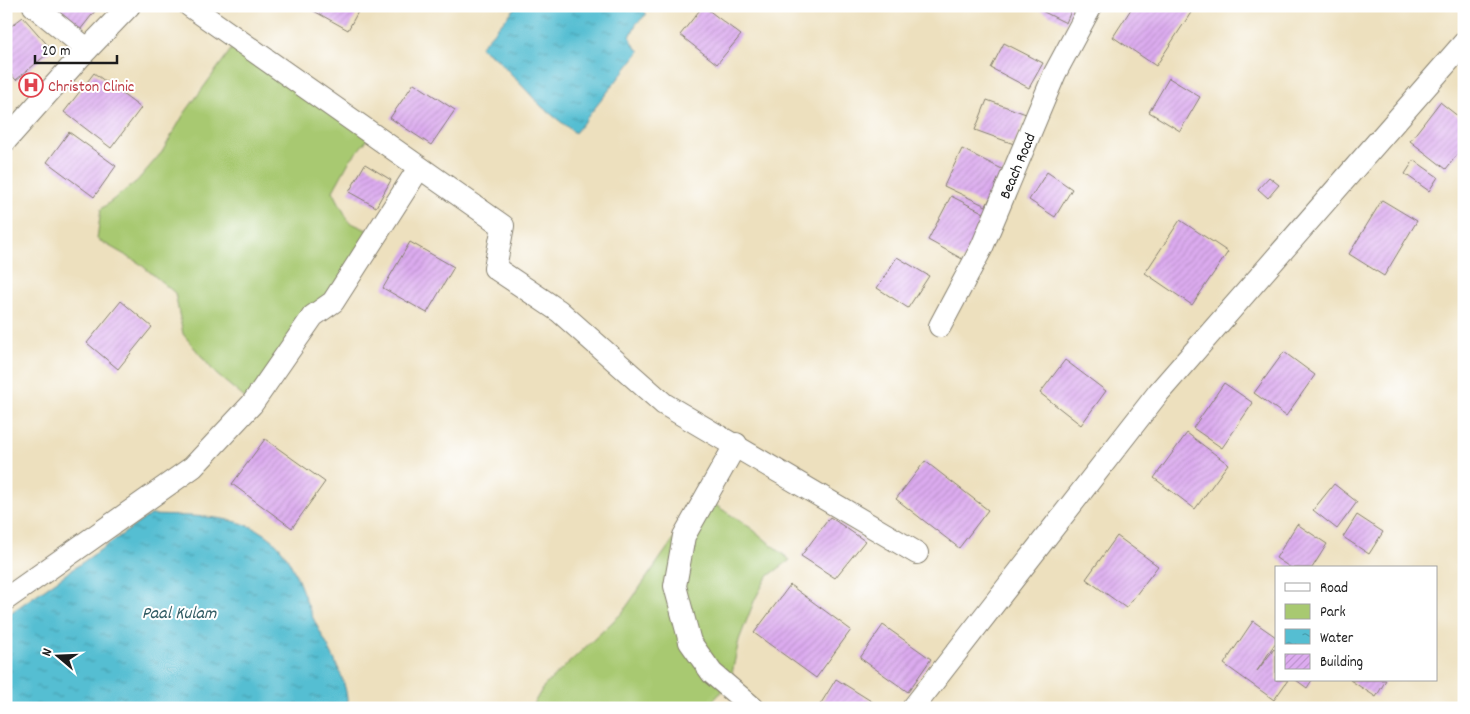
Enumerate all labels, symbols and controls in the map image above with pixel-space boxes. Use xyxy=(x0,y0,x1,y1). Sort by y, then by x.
scale bar xyxy=(35,32,118,64)
text: 20 m xyxy=(42,41,70,63)
hospital icon: Christon Clinic xyxy=(18,72,44,98)
place label: Christon Clinic xyxy=(48,76,134,99)
street label: Beach Road xyxy=(994,130,1043,203)
legend xyxy=(1275,566,1438,682)
text: Road xyxy=(1320,578,1348,600)
water label: Paal Kulam xyxy=(142,602,217,627)
text: Park xyxy=(1320,602,1346,624)
text: Water xyxy=(1320,628,1354,650)
north arrow xyxy=(32,632,82,682)
text: N xyxy=(37,646,58,659)
text: Building xyxy=(1320,652,1363,674)

